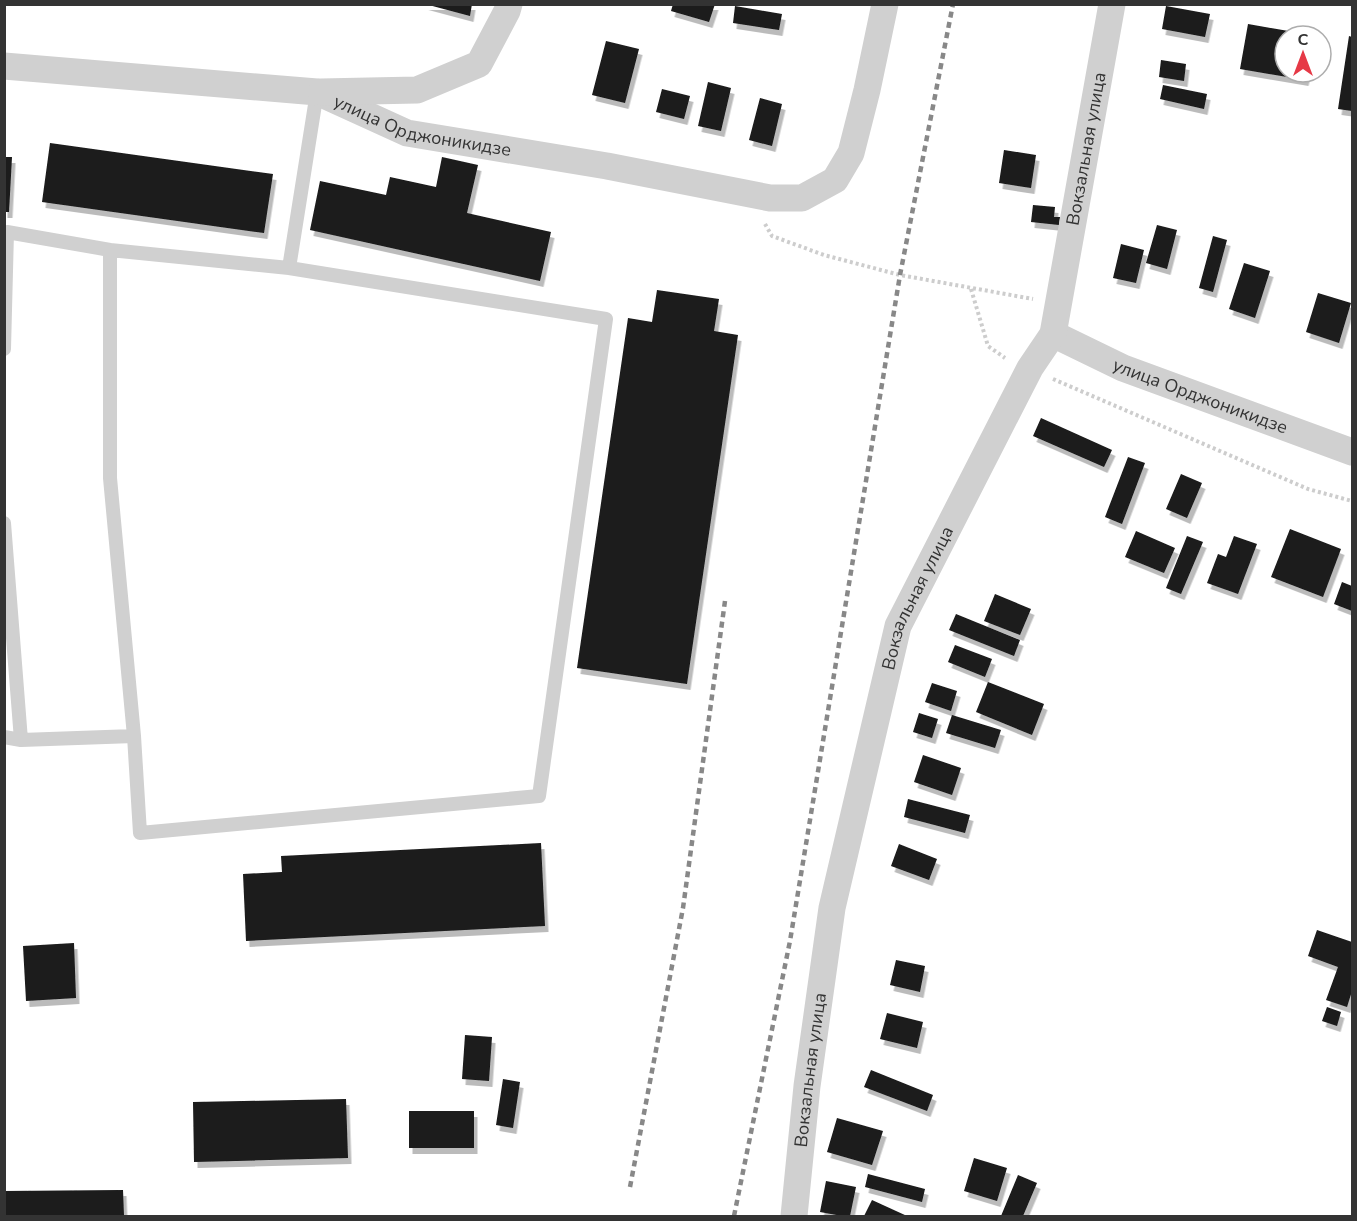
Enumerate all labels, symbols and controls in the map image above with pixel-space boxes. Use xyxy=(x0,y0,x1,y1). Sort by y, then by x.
north arrow xyxy=(1273,24,1333,84)
text: С xyxy=(1298,29,1309,51)
street label: Вокзальная улица xyxy=(1061,70,1112,227)
street label: улица Орджоникидзе xyxy=(330,89,513,162)
street label: улица Орджоникидзе xyxy=(1109,353,1291,439)
street label: Вокзальная улица xyxy=(876,522,959,672)
street label: Вокзальная улица xyxy=(789,991,832,1148)

